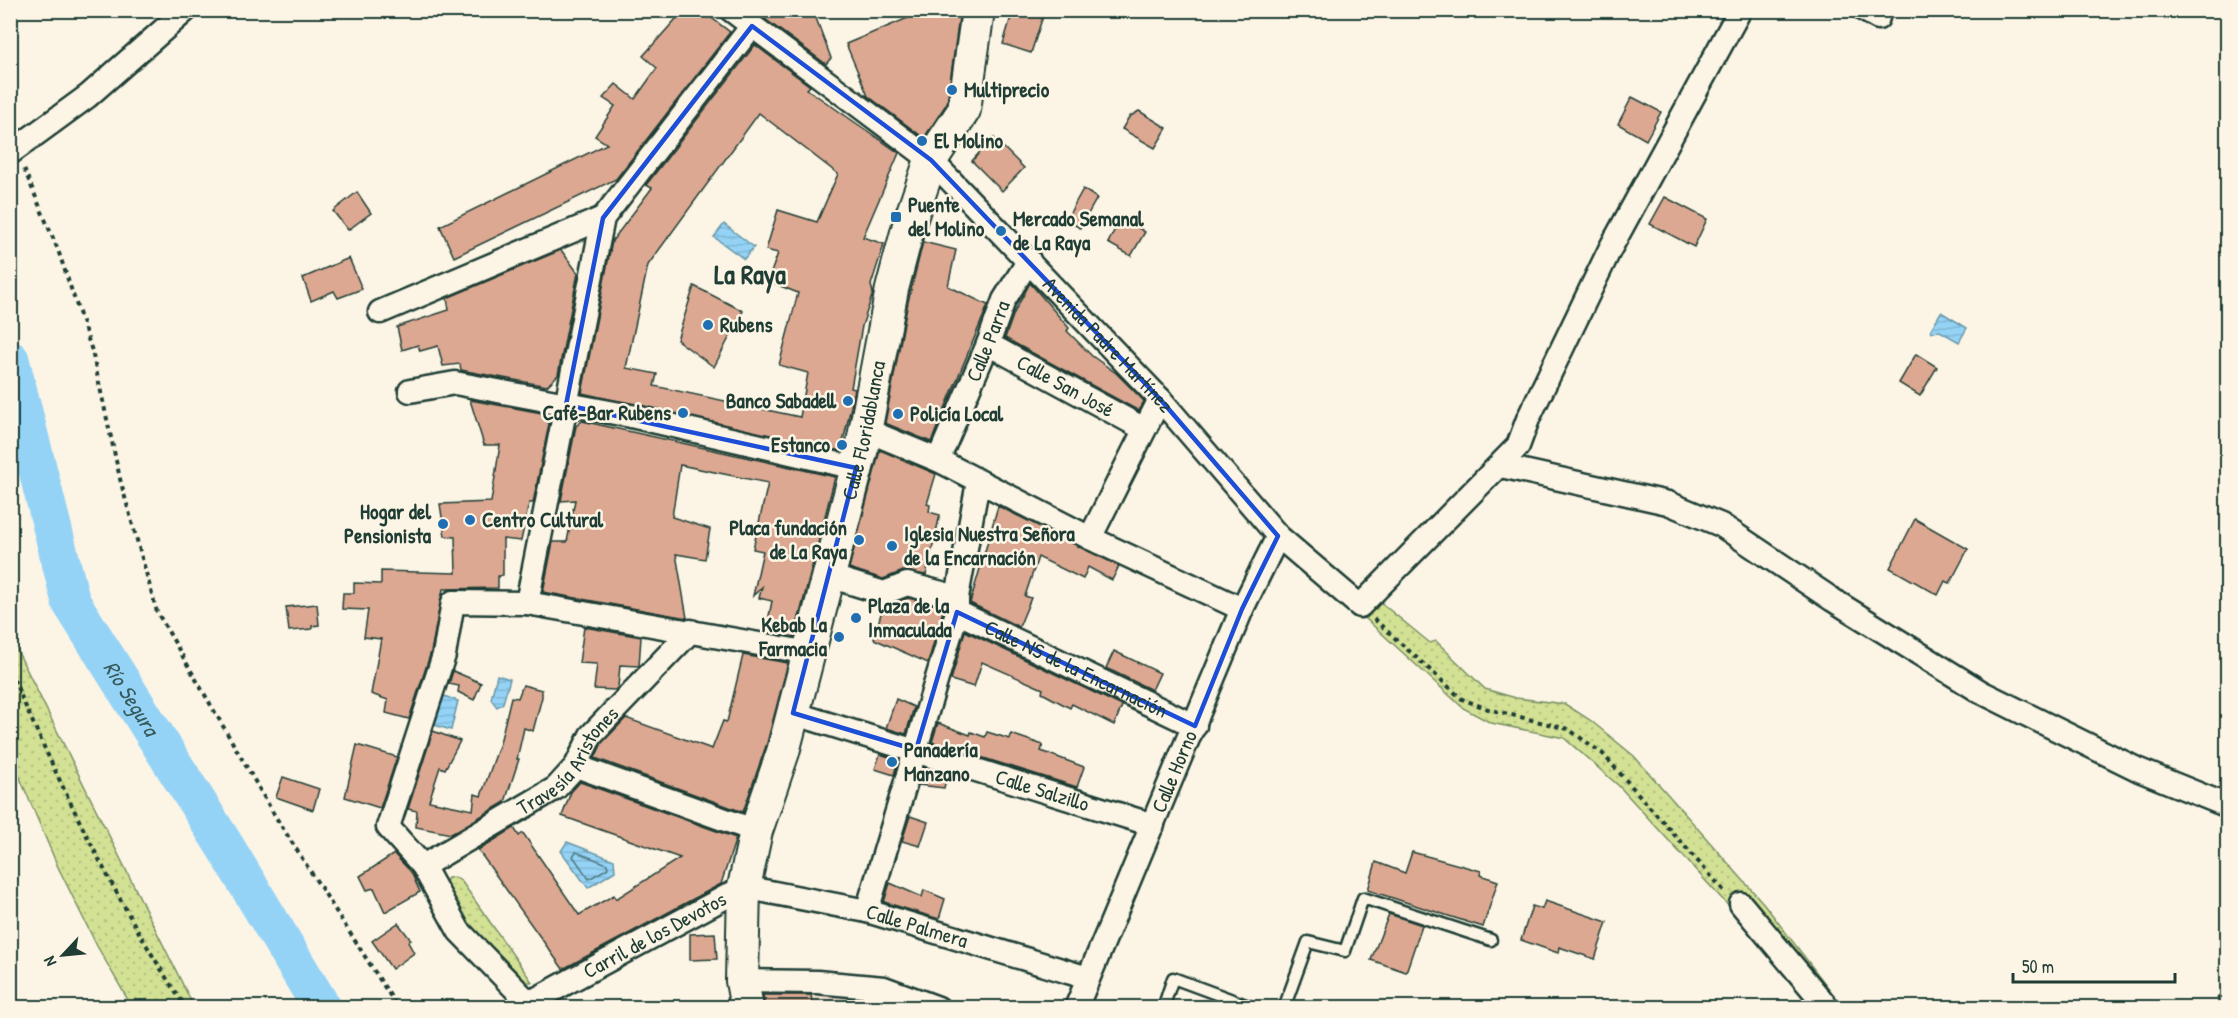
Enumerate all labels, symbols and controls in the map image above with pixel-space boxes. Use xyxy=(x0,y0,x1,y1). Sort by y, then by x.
place label: Multiprecio xyxy=(964,75,1050,105)
marker: Multiprecio xyxy=(945,83,959,97)
place label: El Molino xyxy=(934,126,1003,155)
marker: El Molino xyxy=(915,134,929,148)
place label: Puente del Molino xyxy=(908,190,985,243)
place label: Mercado Semanal de La Raya xyxy=(1013,204,1144,258)
marker: Puente del Molino xyxy=(889,210,903,224)
marker: Mercado Semanal de La Raya xyxy=(994,224,1008,238)
district label: La Raya xyxy=(714,256,786,294)
street label: Avenida Padre Martínez xyxy=(1036,270,1181,419)
street label: Calle Parra xyxy=(959,297,1017,386)
place label: Rubens xyxy=(720,310,773,339)
marker: Rubens xyxy=(701,318,715,332)
street label: Calle San José xyxy=(1012,347,1119,424)
street label: Calle Floridablanca xyxy=(834,358,892,503)
place label: Banco Sabadell xyxy=(726,386,837,415)
marker: Banco Sabadell xyxy=(841,394,855,408)
place label: Café-Bar Rubens xyxy=(543,398,671,427)
place label: Policía Local xyxy=(910,399,1003,428)
marker: Café-Bar Rubens xyxy=(676,406,690,420)
marker: Policía Local xyxy=(891,407,905,421)
place label: Estanco xyxy=(771,430,831,459)
marker: Estanco xyxy=(835,438,849,452)
place label: Hogar del Pensionista xyxy=(344,497,432,550)
place label: Centro Cultural xyxy=(482,505,603,534)
marker: Centro Cultural xyxy=(463,513,477,527)
place label: Placa fundación de La Raya xyxy=(729,513,848,567)
marker: Hogar del Pensionista xyxy=(436,517,450,531)
place label: Iglesia Nuestra Señora de la Encarnación xyxy=(904,519,1075,572)
marker: Placa fundación de La Raya xyxy=(852,533,866,547)
marker: Iglesia Nuestra Señora de la Encarnación xyxy=(885,539,899,553)
place label: Plaza de la Inmaculada xyxy=(868,591,952,644)
place label: Kebab La Farmacia xyxy=(758,610,828,663)
marker: Plaza de la Inmaculada xyxy=(849,611,863,625)
street label: Calle NS de la Encarnación xyxy=(980,612,1173,725)
marker: Kebab La Farmacia xyxy=(832,630,846,644)
water label: Río Segura xyxy=(97,655,168,743)
street label: Travesía Aristones xyxy=(511,700,625,822)
street label: Calle Horno xyxy=(1144,726,1204,817)
place label: Panadería Manzano xyxy=(904,735,978,788)
marker: Panadería Manzano xyxy=(885,755,899,769)
street label: Calle Salzillo xyxy=(992,762,1093,818)
street label: Carril de los Devotos xyxy=(578,884,731,985)
street label: Calle Palmera xyxy=(863,897,972,955)
north arrow xyxy=(33,925,93,985)
scale bar xyxy=(2013,946,2175,984)
text: N xyxy=(38,952,61,970)
text: 50 m xyxy=(2022,954,2054,979)

